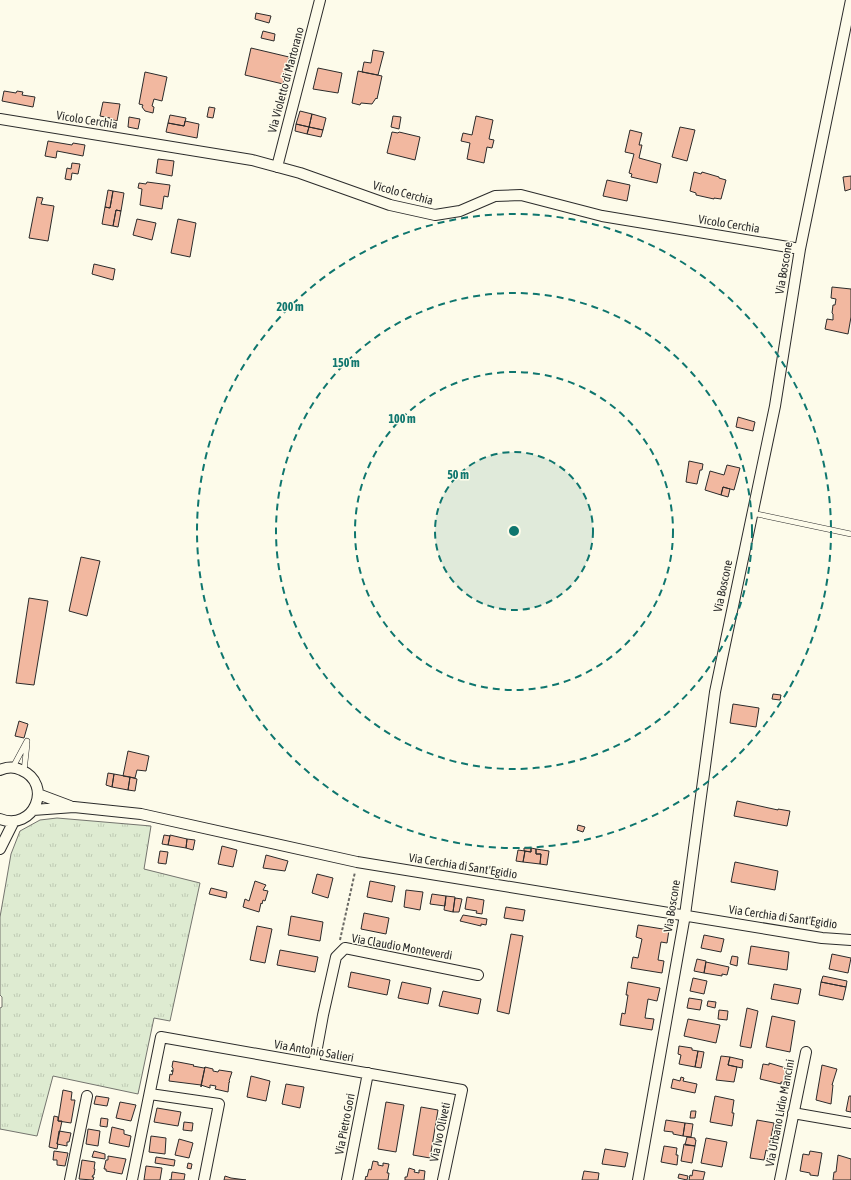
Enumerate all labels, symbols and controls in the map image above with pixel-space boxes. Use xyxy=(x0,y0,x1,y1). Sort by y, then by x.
street label: Via Violetto di Martorano xyxy=(265,25,307,135)
street label: Vicolo Cerchia xyxy=(55,108,119,132)
street label: Vicolo Cerchia xyxy=(371,178,435,208)
street label: Vicolo Cerchia xyxy=(697,212,761,236)
street label: Via Boscone xyxy=(773,241,795,295)
text: 200 m xyxy=(276,300,304,314)
text: 150 m xyxy=(332,356,360,370)
text: 100 m xyxy=(388,412,416,426)
text: 50 m xyxy=(447,468,469,482)
centre of rings xyxy=(507,524,521,538)
street label: Via Boscone xyxy=(711,559,735,613)
street label: Via Cerchia di Sant'Egidio xyxy=(408,851,519,882)
street label: Via Boscone xyxy=(661,879,683,933)
street label: Via Cerchia di Sant'Egidio xyxy=(728,902,839,932)
street label: Via Claudio Monteverdi xyxy=(351,931,453,963)
street label: Via Antonio Salieri xyxy=(273,1037,355,1065)
street label: Via Urbano Lidio Mancini xyxy=(763,1058,797,1168)
street label: Via Pietro Gori xyxy=(332,1092,358,1156)
street label: Via Ivo Oliveti xyxy=(427,1101,453,1163)

